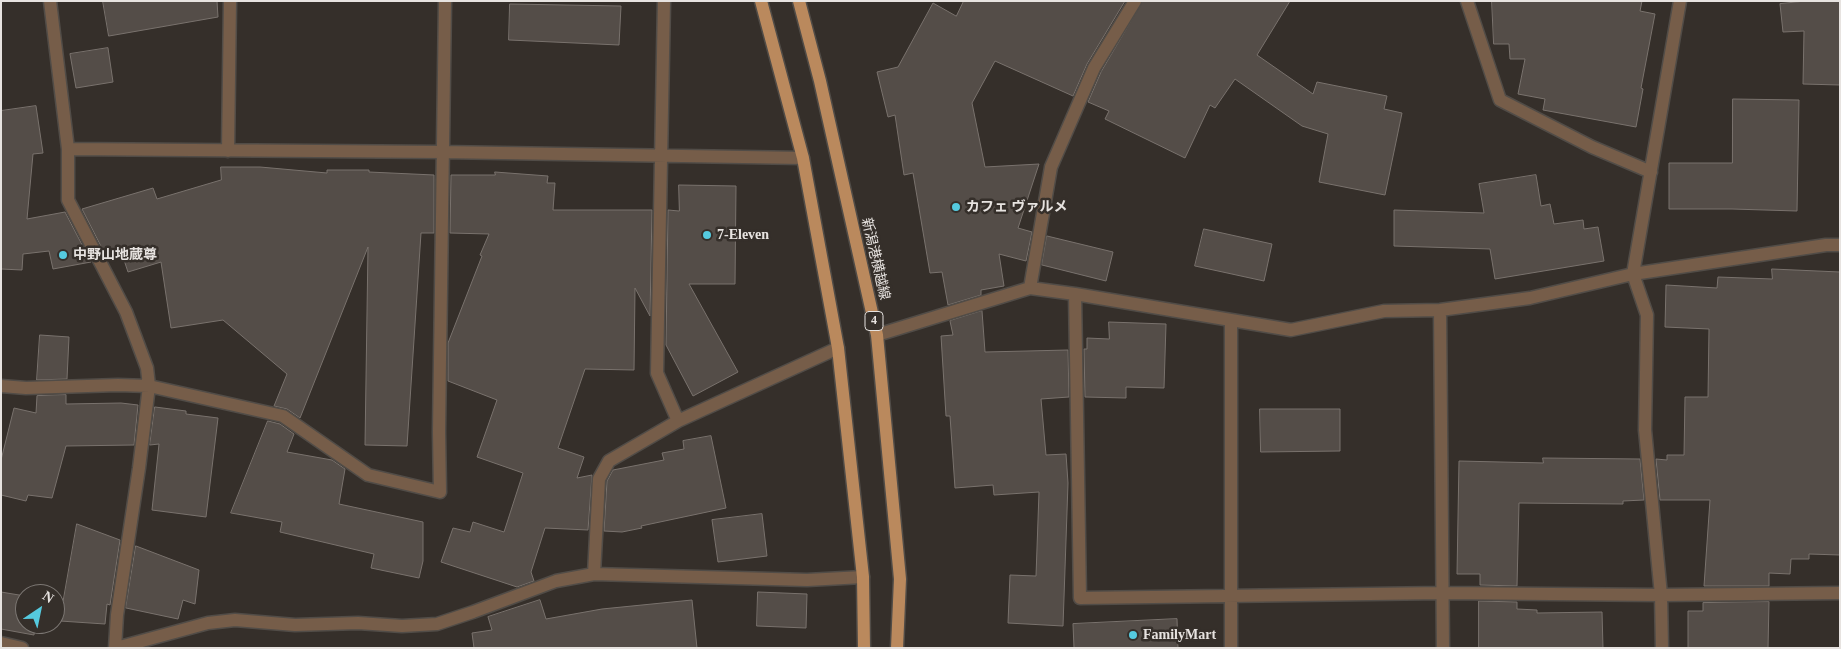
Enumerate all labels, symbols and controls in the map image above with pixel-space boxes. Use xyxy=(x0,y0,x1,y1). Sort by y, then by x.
place label: カフェ ヴァルメ xyxy=(966,199,1067,215)
marker: カフェ ヴァルメ xyxy=(950,201,962,213)
street label: 新潟港横越線 xyxy=(857,216,893,302)
place label: 7-Eleven xyxy=(717,227,769,243)
marker: 7-Eleven xyxy=(701,229,713,241)
place label: 中野山地蔵尊 xyxy=(73,247,157,263)
marker: 中野山地蔵尊 xyxy=(57,249,69,261)
road number: 4 xyxy=(865,312,883,331)
north arrow xyxy=(15,584,65,634)
text: N xyxy=(40,588,56,606)
place label: FamilyMart xyxy=(1143,627,1216,643)
marker: FamilyMart xyxy=(1127,629,1139,641)

